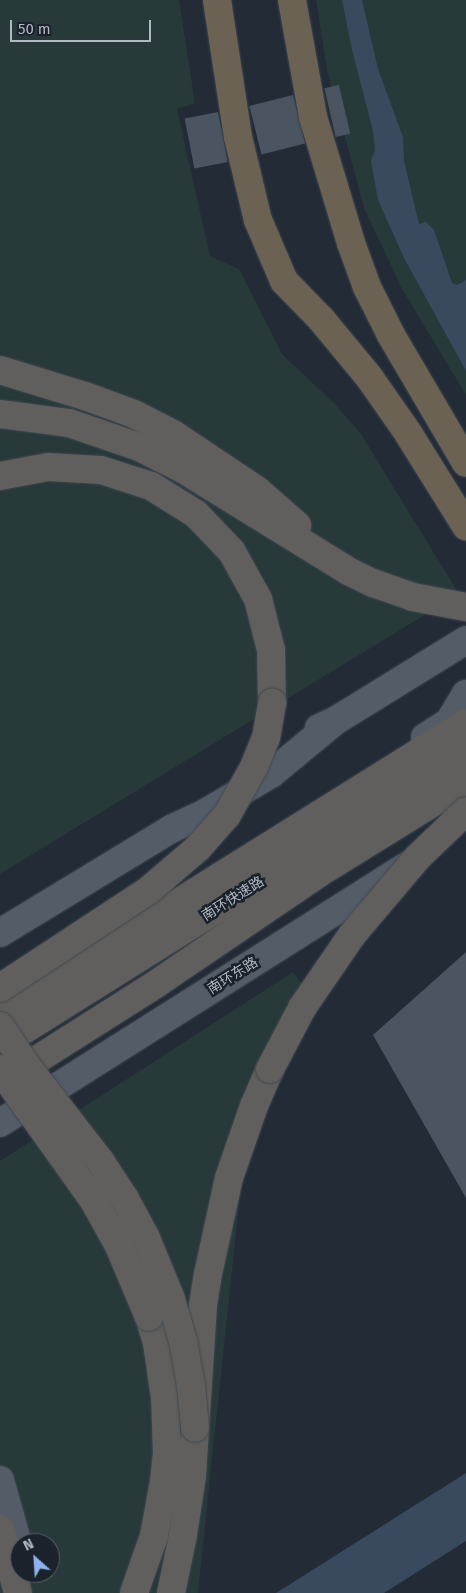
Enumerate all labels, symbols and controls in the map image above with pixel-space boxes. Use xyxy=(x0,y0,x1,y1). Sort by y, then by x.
scale bar xyxy=(12,10,154,42)
text: 50 m xyxy=(18,20,51,38)
street label: 南环快速路 xyxy=(199,873,267,925)
street label: 南环东路 xyxy=(205,954,261,998)
north arrow xyxy=(10,1533,60,1583)
text: N xyxy=(21,1535,37,1555)

